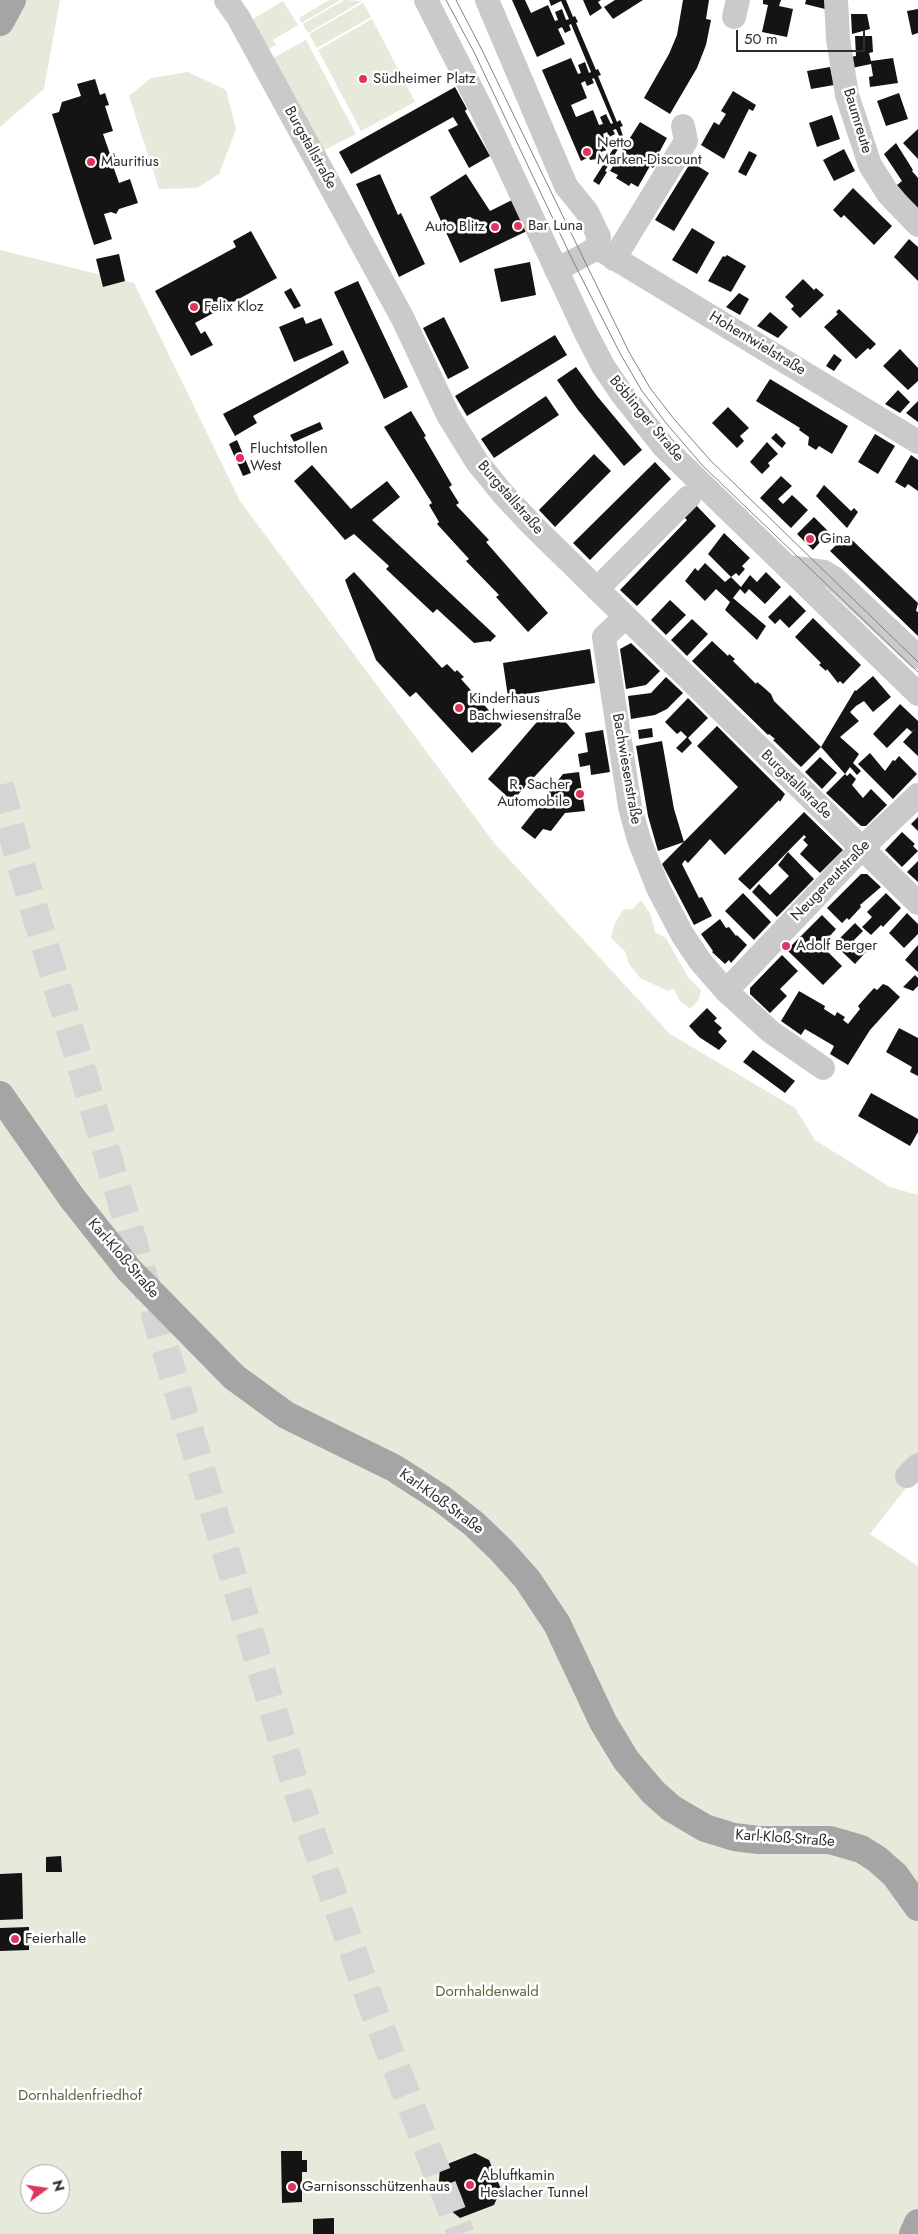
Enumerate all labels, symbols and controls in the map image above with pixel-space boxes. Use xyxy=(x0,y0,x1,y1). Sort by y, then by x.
scale bar xyxy=(738,20,867,52)
text: 50 m xyxy=(744,28,778,50)
place label: Südheimer Platz xyxy=(373,70,476,88)
marker: Südheimer Platz xyxy=(357,73,369,85)
street label: Baumreute xyxy=(839,86,875,156)
street label: Burgstallstraße xyxy=(280,104,340,192)
place label: Netto Marken-Discount xyxy=(597,134,701,169)
marker: Netto Marken-Discount xyxy=(581,146,593,158)
place label: Mauritius xyxy=(101,153,159,171)
marker: Mauritius xyxy=(85,156,97,168)
place label: Bar Luna xyxy=(528,217,583,235)
place label: Auto Blitz xyxy=(425,218,485,236)
marker: Bar Luna xyxy=(512,220,524,232)
marker: Auto Blitz xyxy=(489,221,501,233)
place label: Felix Kloz xyxy=(204,298,264,316)
marker: Felix Kloz xyxy=(188,301,200,313)
street label: Hohentwielstraße xyxy=(705,308,809,380)
street label: Böblinger Straße xyxy=(605,372,687,466)
place label: Fluchtstollen West xyxy=(250,440,328,475)
marker: Fluchtstollen West xyxy=(234,452,246,464)
street label: Burgstallstraße xyxy=(473,457,547,539)
place label: Gina xyxy=(820,530,851,548)
marker: Gina xyxy=(804,533,816,545)
place label: Kinderhaus Bachwiesenstraße xyxy=(469,690,581,725)
marker: Kinderhaus Bachwiesenstraße xyxy=(453,702,465,714)
street label: Bachwiesenstraße xyxy=(607,712,645,826)
street label: Burgstallstraße xyxy=(757,747,835,823)
place label: R. Sacher Automobile xyxy=(497,776,570,811)
marker: R. Sacher Automobile xyxy=(574,788,586,800)
street label: Neugereutstraße xyxy=(788,837,874,925)
place label: Adolf Berger xyxy=(796,937,877,955)
marker: Adolf Berger xyxy=(780,940,792,952)
street label: Karl-Kloß-Straße xyxy=(84,1216,162,1302)
street label: Karl-Kloß-Straße xyxy=(395,1465,487,1539)
street label: Karl-Kloß-Straße xyxy=(735,1827,835,1851)
place label: Feierhalle xyxy=(25,1930,86,1948)
marker: Feierhalle xyxy=(9,1933,21,1945)
park label: Dornhaldenwald xyxy=(435,1983,539,2001)
park label: Dornhaldenfriedhof xyxy=(18,2087,142,2105)
north arrow xyxy=(20,2164,70,2214)
place label: Abluftkamin Heslacher Tunnel xyxy=(480,2167,588,2202)
text: N xyxy=(48,2178,70,2193)
place label: Garnisonsschützenhaus xyxy=(302,2178,450,2196)
marker: Abluftkamin Heslacher Tunnel xyxy=(464,2179,476,2191)
marker: Garnisonsschützenhaus xyxy=(286,2181,298,2193)

